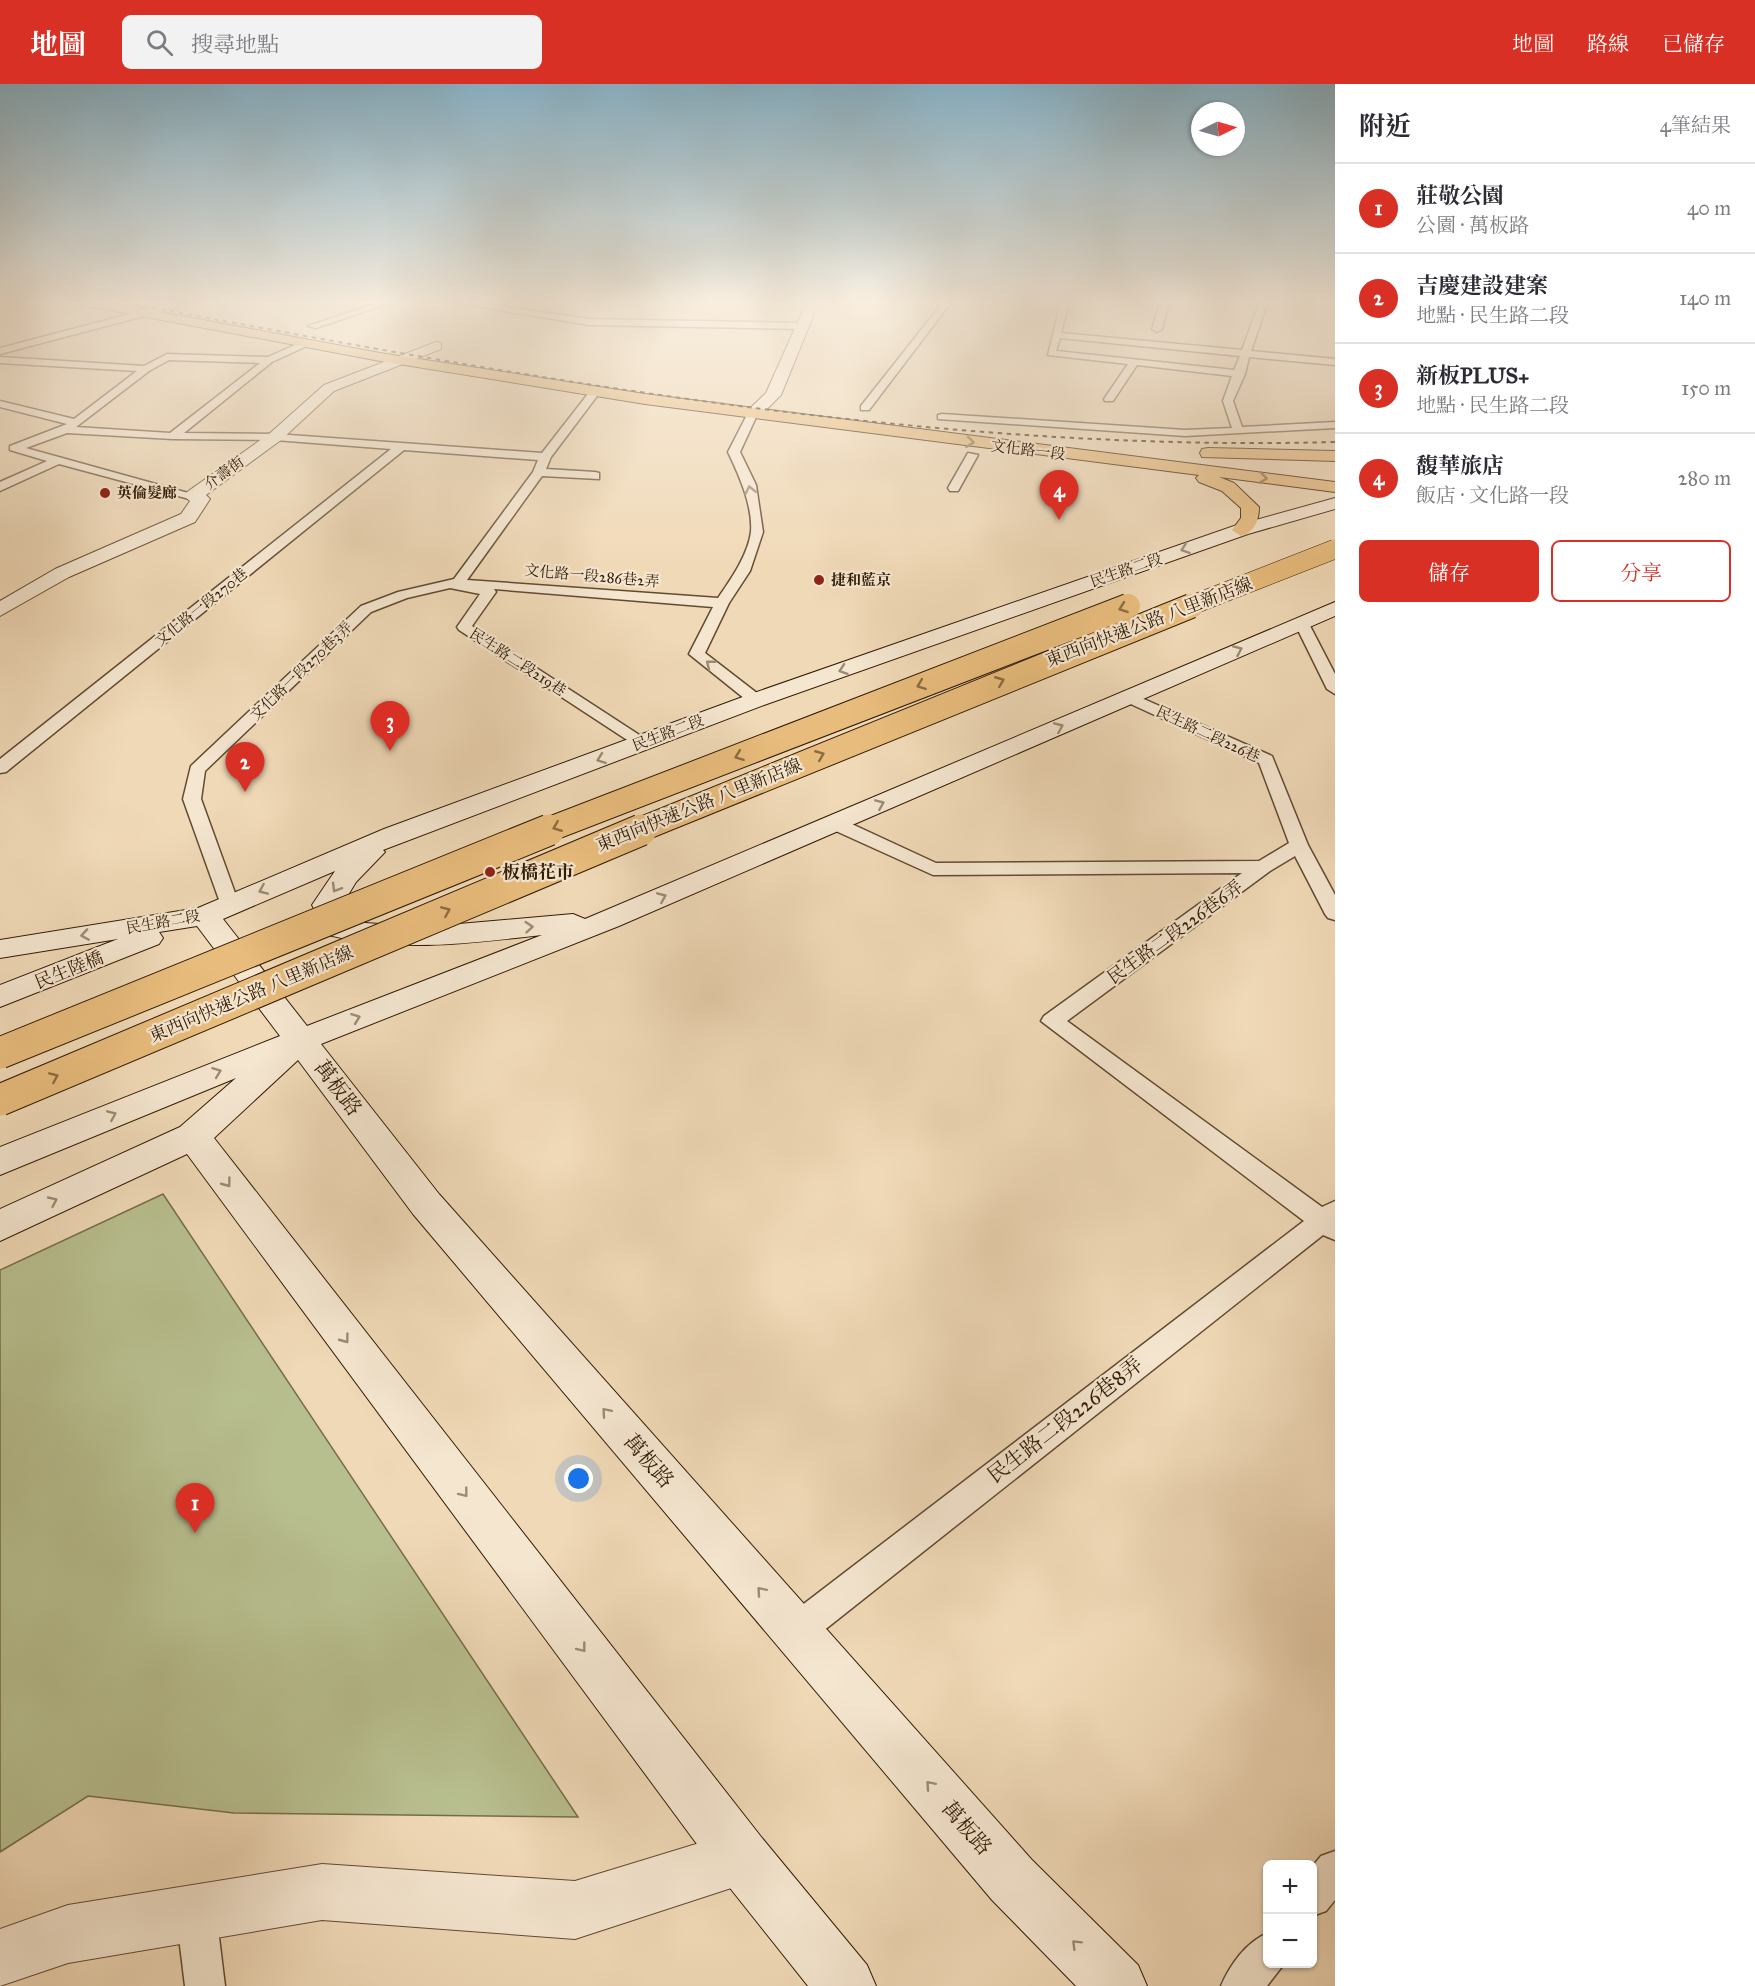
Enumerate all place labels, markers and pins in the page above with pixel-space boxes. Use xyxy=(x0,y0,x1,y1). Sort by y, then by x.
pin: 4 xyxy=(1040,470,1078,520)
place label: 英倫髮廊 xyxy=(117,484,177,502)
marker: 英倫髮廊 xyxy=(98,486,112,500)
place label: 捷和藍京 xyxy=(831,571,891,589)
marker: 捷和藍京 xyxy=(812,573,826,587)
pin: 3 xyxy=(370,702,410,751)
pin: 2 xyxy=(226,742,264,792)
place label: 板橋花市 xyxy=(502,861,574,883)
marker: 板橋花市 xyxy=(483,865,497,879)
pin: 1 xyxy=(176,1484,214,1533)

